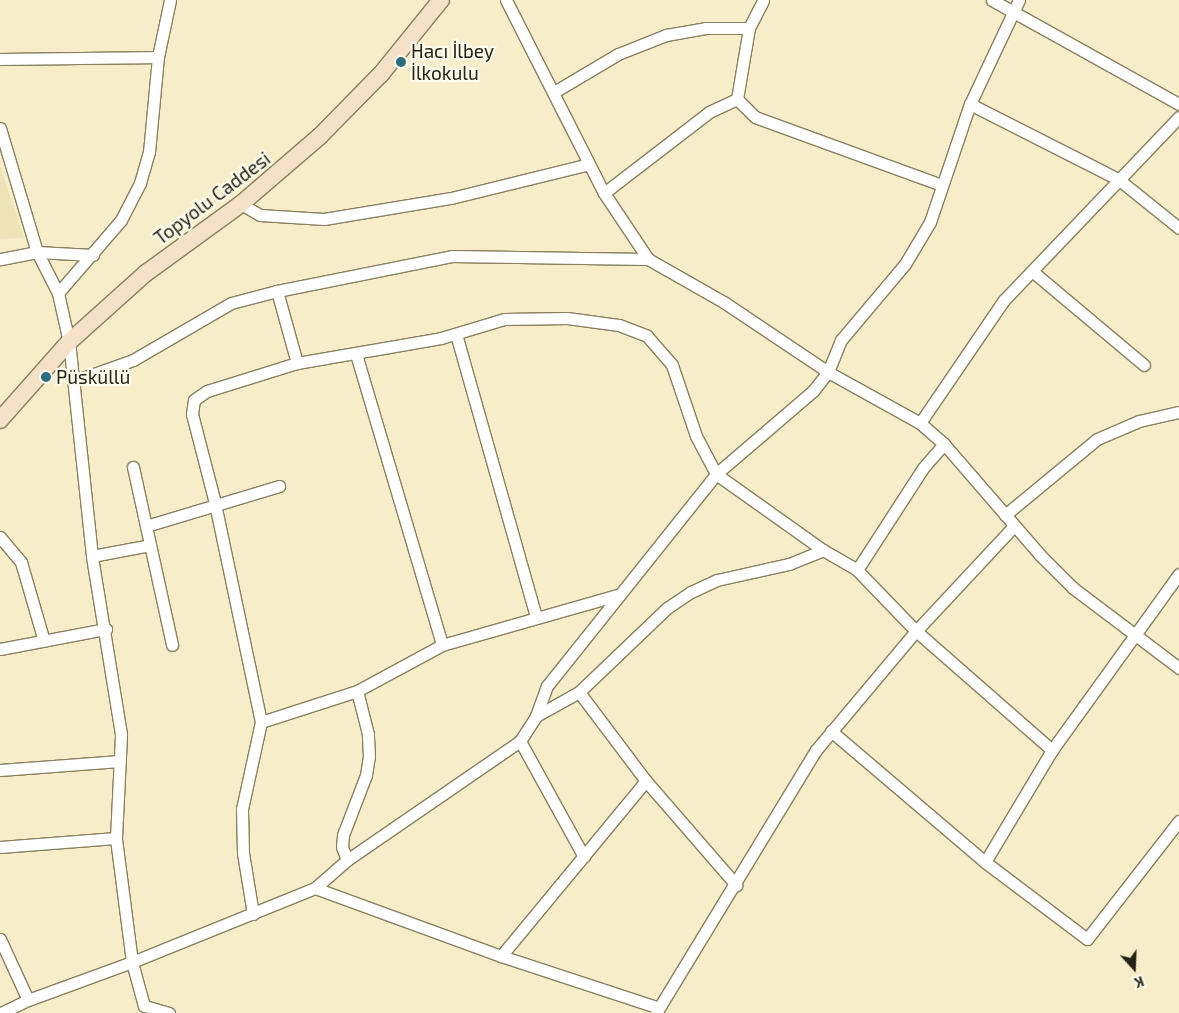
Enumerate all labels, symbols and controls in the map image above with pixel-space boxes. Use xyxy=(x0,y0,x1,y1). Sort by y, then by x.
place label: Hacı İlbey İlkokulu xyxy=(411,40,494,84)
marker: Hacı İlbey İlkokulu xyxy=(395,56,407,68)
street label: Topyolu Caddesi xyxy=(149,147,275,249)
place label: Püsküllü xyxy=(56,366,130,388)
marker: Püsküllü xyxy=(40,371,52,383)
north arrow xyxy=(1109,943,1159,993)
text: K xyxy=(1132,973,1146,992)

